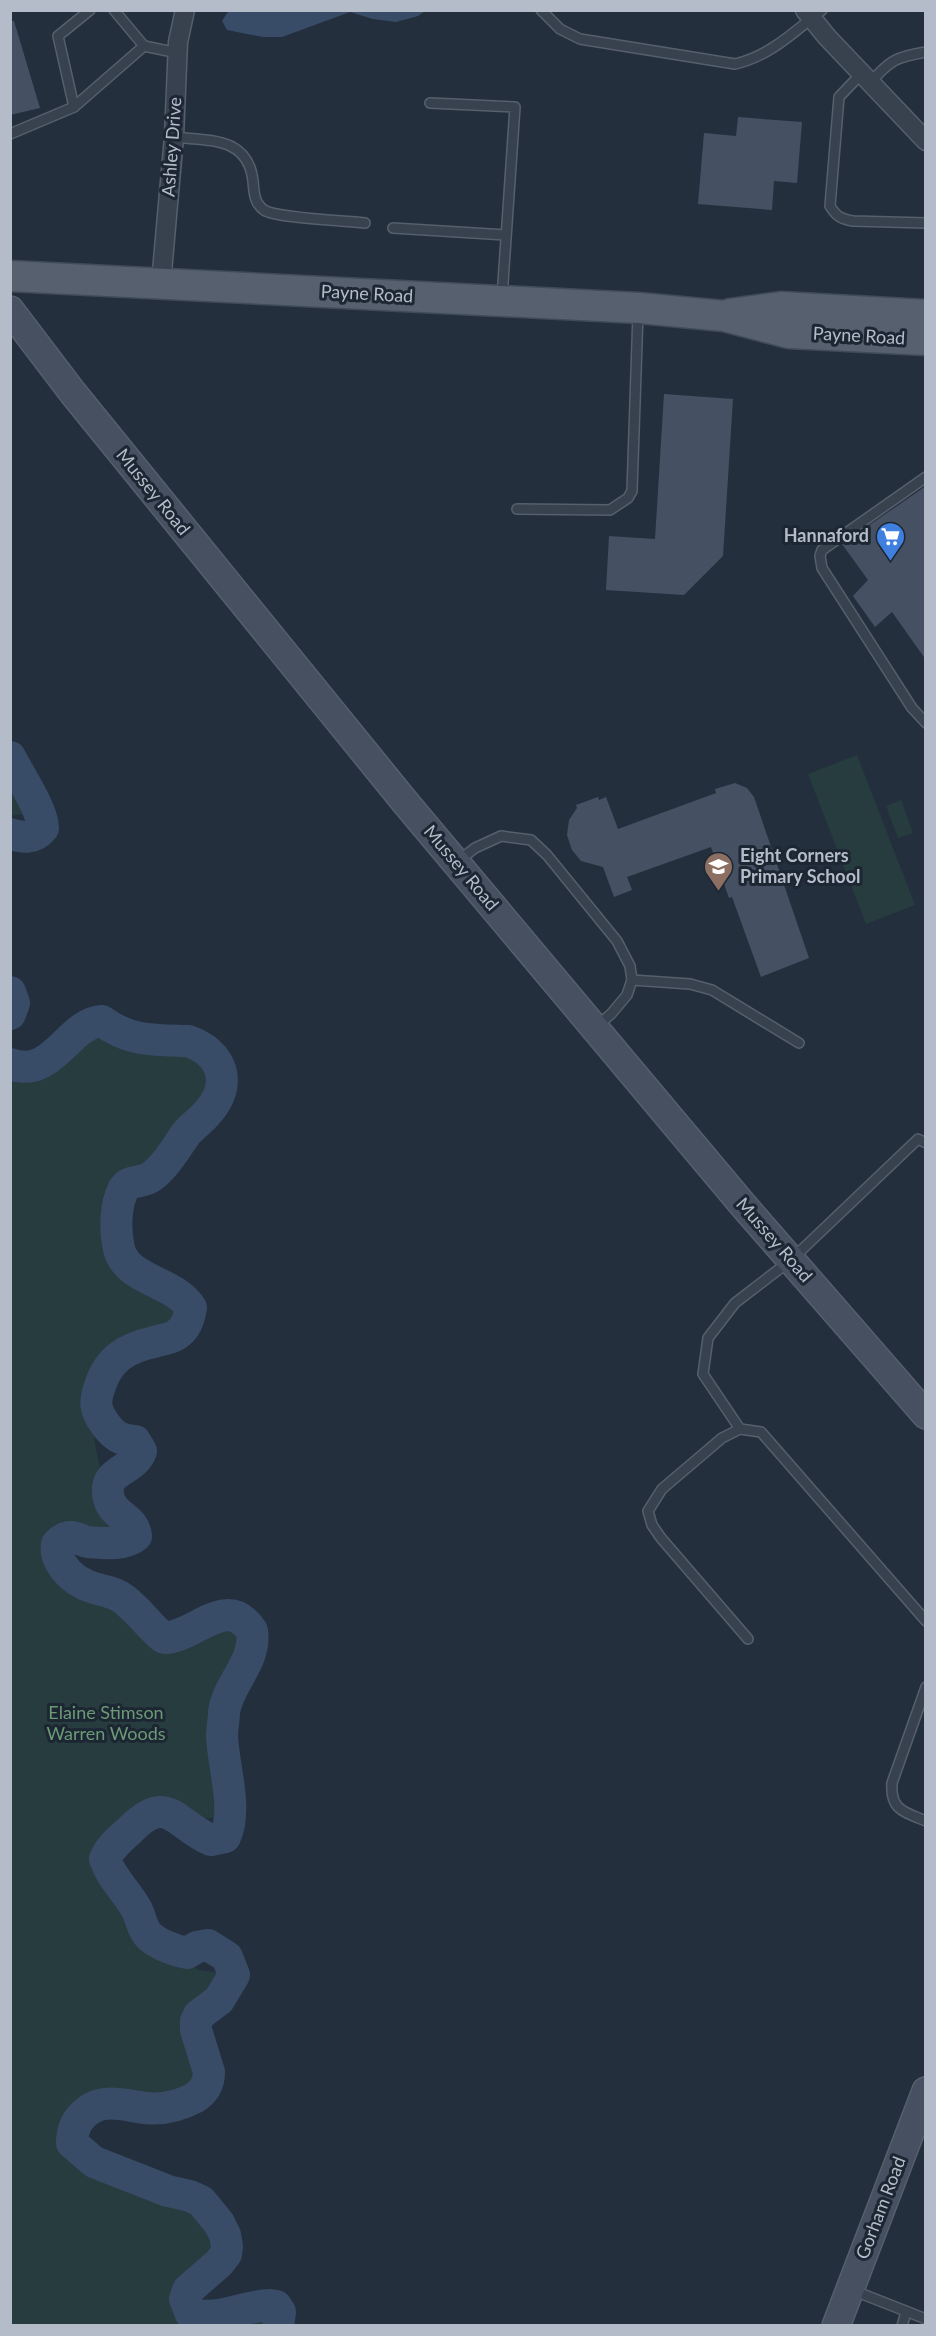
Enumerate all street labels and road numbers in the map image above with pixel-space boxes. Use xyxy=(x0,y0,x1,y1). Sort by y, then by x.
street label: Ashley Drive xyxy=(157,96,185,198)
street label: Payne Road xyxy=(320,280,414,306)
street label: Payne Road xyxy=(812,322,906,348)
street label: Mussey Road xyxy=(112,444,195,539)
street label: Mussey Road xyxy=(420,820,504,915)
street label: Mussey Road xyxy=(732,1193,817,1286)
street label: Gorham Road xyxy=(850,2153,910,2262)

